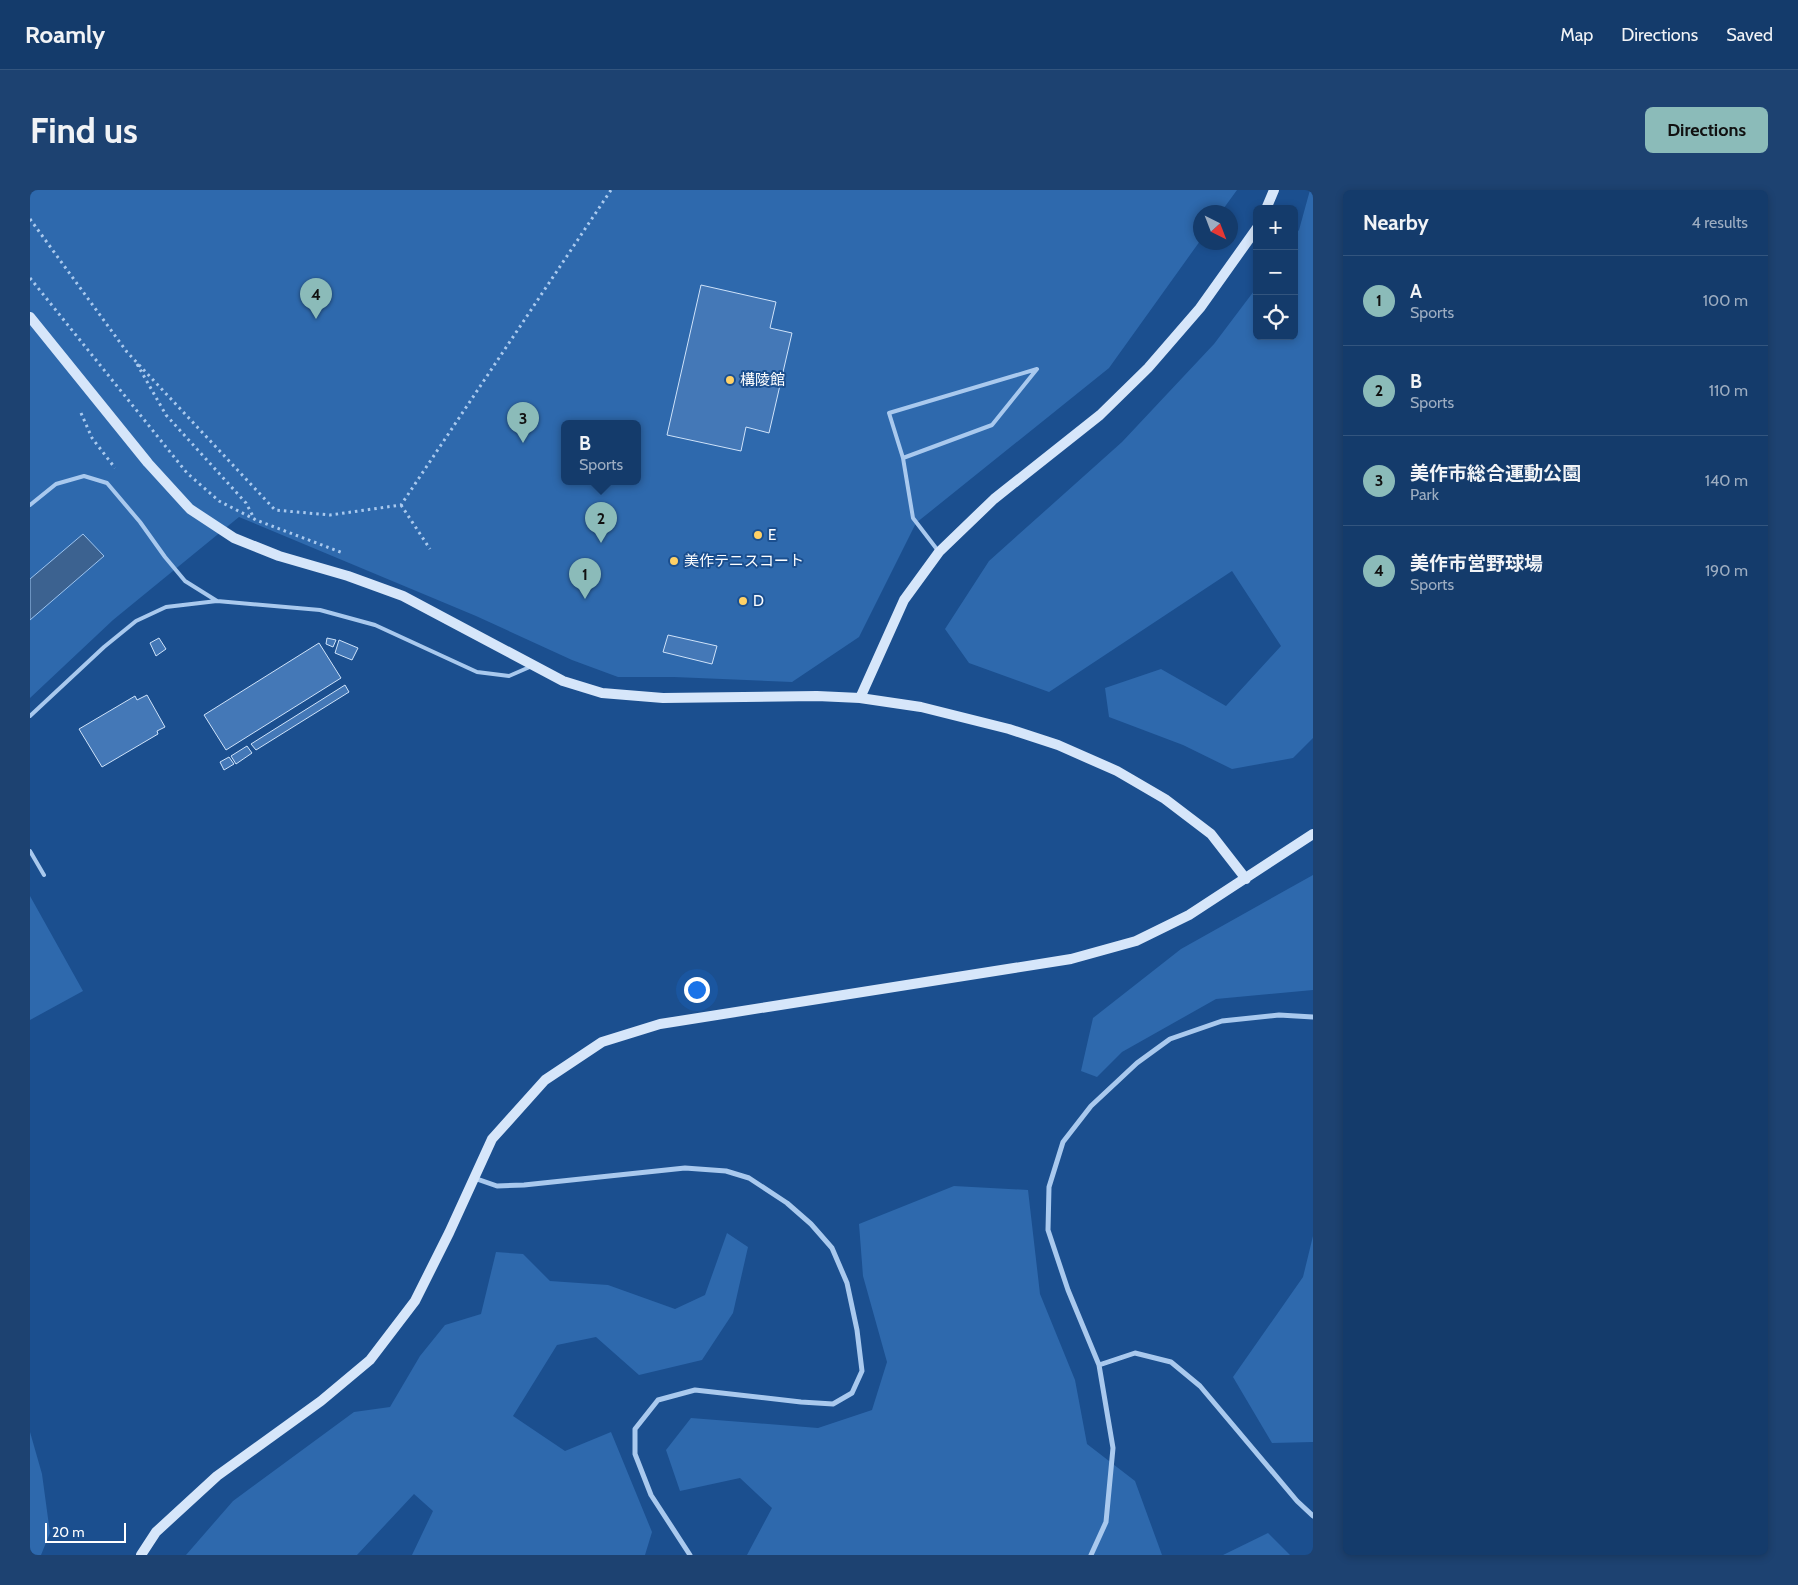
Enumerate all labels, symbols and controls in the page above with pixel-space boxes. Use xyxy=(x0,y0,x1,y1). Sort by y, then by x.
text: Roamly xyxy=(25,20,105,49)
text: Map xyxy=(1560,24,1593,46)
text: Directions xyxy=(1621,24,1698,46)
text: Saved xyxy=(1726,24,1773,46)
button: Directions xyxy=(1645,107,1768,153)
text: Find us xyxy=(30,109,138,152)
north arrow xyxy=(1193,205,1238,250)
map controls xyxy=(1253,205,1298,340)
button: + xyxy=(1253,205,1298,250)
text: Nearby xyxy=(1363,210,1429,235)
text: 4 results xyxy=(1691,213,1748,232)
button: − xyxy=(1253,250,1298,295)
pin: 4 xyxy=(300,278,332,319)
text: A xyxy=(1410,280,1422,303)
text: 1 xyxy=(1376,291,1382,310)
text: 100 m xyxy=(1703,291,1748,310)
button: locate xyxy=(1253,295,1298,340)
text: Sports xyxy=(1410,303,1454,322)
text: B xyxy=(1410,370,1422,393)
place label: 構陵館 xyxy=(740,371,785,389)
marker: 構陵館 xyxy=(724,374,736,386)
text: 2 xyxy=(1375,381,1383,400)
text: 110 m xyxy=(1709,381,1748,400)
text: Sports xyxy=(1410,393,1454,412)
pin: 3 xyxy=(507,402,539,443)
popup xyxy=(561,420,641,485)
text: B xyxy=(579,432,591,455)
text: Sports xyxy=(579,455,623,474)
text: 美作市総合運動公園 xyxy=(1410,462,1581,485)
text: 3 xyxy=(1375,471,1383,490)
text: 140 m xyxy=(1705,471,1748,490)
text: Park xyxy=(1410,485,1439,504)
pin: 2 xyxy=(585,502,617,543)
place label: E xyxy=(768,526,776,544)
marker: E xyxy=(752,529,764,541)
place label: 美作テニスコート xyxy=(684,552,804,570)
text: 美作市営野球場 xyxy=(1410,552,1543,575)
marker: 美作テニスコート xyxy=(668,555,680,567)
pin: 1 xyxy=(569,558,601,599)
text: 4 xyxy=(1374,561,1384,580)
text: 190 m xyxy=(1705,561,1748,580)
text: Sports xyxy=(1410,575,1454,594)
place label: D xyxy=(753,592,764,610)
marker: D xyxy=(737,595,749,607)
your location xyxy=(684,977,710,1003)
scale bar xyxy=(45,1520,126,1543)
text: 20 m xyxy=(52,1523,85,1541)

